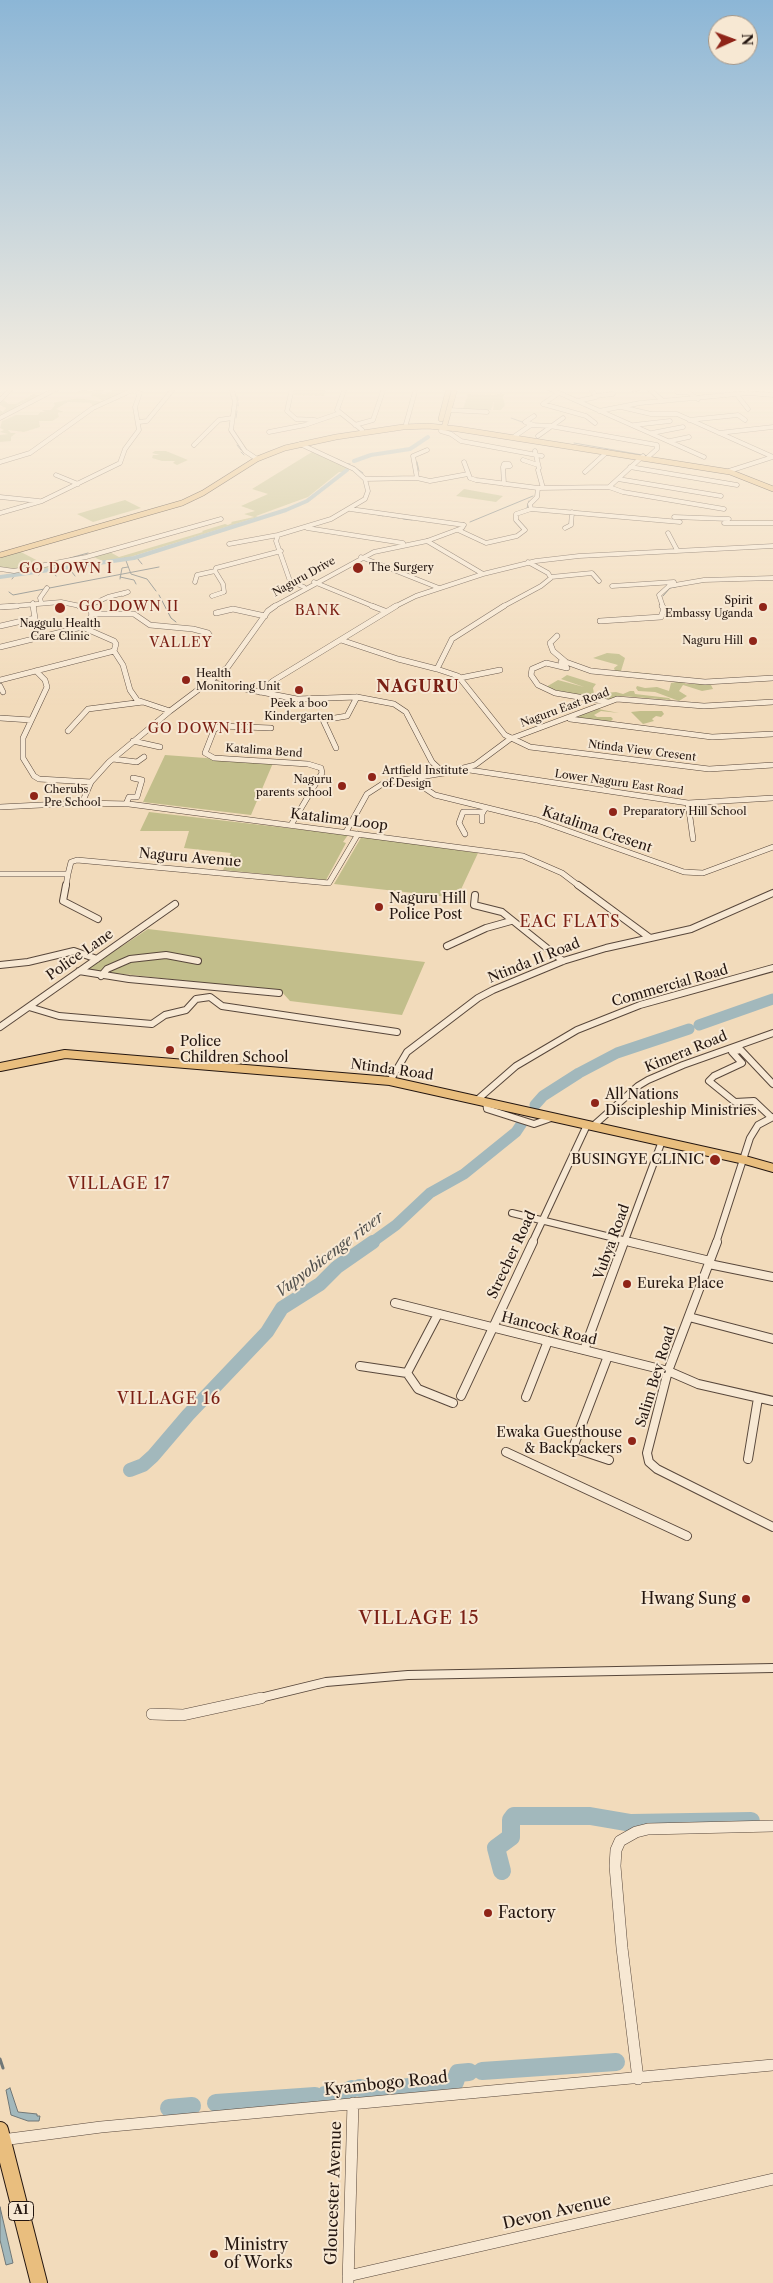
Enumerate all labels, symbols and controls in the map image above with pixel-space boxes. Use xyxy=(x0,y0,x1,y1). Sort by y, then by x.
north arrow xyxy=(708,15,758,65)
text: N xyxy=(738,33,756,46)
street label: Naguru Drive xyxy=(270,554,338,600)
district label: GO DOWN I xyxy=(18,561,114,577)
marker: The Surgery xyxy=(351,561,365,575)
place label: The Surgery xyxy=(369,561,434,575)
place label: Spirit Embassy Uganda xyxy=(665,594,753,620)
district label: GO DOWN II xyxy=(78,599,180,615)
marker: Naggulu Health Care Clinic xyxy=(53,601,67,615)
marker: Spirit Embassy Uganda xyxy=(757,601,769,613)
district label: BANK xyxy=(294,603,342,619)
place label: Naggulu Health Care Clinic xyxy=(19,617,101,643)
place label: Naguru Hill xyxy=(682,634,743,648)
district label: VALLEY xyxy=(149,635,213,651)
marker: Naguru Hill xyxy=(747,635,759,647)
place label: Health Monitoring Unit xyxy=(196,667,280,693)
marker: Health Monitoring Unit xyxy=(180,674,192,686)
district label: NAGURU xyxy=(376,677,460,697)
marker: Peek a boo Kindergarten xyxy=(293,684,305,696)
street label: Naguru East Road xyxy=(519,686,611,730)
place label: Peek a boo Kindergarten xyxy=(264,697,334,723)
district label: GO DOWN III xyxy=(146,721,256,737)
street label: Ntinda View Cresent xyxy=(587,738,697,764)
street label: Katalima Bend xyxy=(225,742,303,760)
place label: Artfield Institute of Design xyxy=(382,764,468,790)
street label: Lower Naguru East Road xyxy=(554,767,684,799)
marker: Artfield Institute of Design xyxy=(366,771,378,783)
place label: Naguru parents school xyxy=(256,773,332,799)
marker: Naguru parents school xyxy=(336,780,348,792)
place label: Cherubs Pre School xyxy=(44,783,101,809)
marker: Cherubs Pre School xyxy=(28,790,40,802)
street label: Katalima Cresent xyxy=(540,803,654,857)
place label: Preparatory Hill School xyxy=(623,805,746,819)
street label: Katalima Loop xyxy=(289,806,389,834)
marker: Preparatory Hill School xyxy=(607,806,619,818)
street label: Naguru Avenue xyxy=(138,845,242,871)
place label: Naguru Hill Police Post xyxy=(389,891,466,924)
marker: Naguru Hill Police Post xyxy=(373,901,385,913)
district label: EAC FLATS xyxy=(518,912,622,932)
street label: Police Lane xyxy=(43,926,117,984)
street label: Ntinda II Road xyxy=(486,935,582,987)
street label: Commercial Road xyxy=(610,961,730,1011)
street label: Kimera Road xyxy=(642,1028,730,1076)
place label: Police Children School xyxy=(180,1034,288,1066)
marker: Police Children School xyxy=(164,1044,176,1056)
street label: Ntinda Road xyxy=(349,1056,435,1084)
place label: All Nations Discipleship Ministries xyxy=(605,1087,757,1120)
marker: All Nations Discipleship Ministries xyxy=(589,1097,601,1109)
place label: BUSINGYE CLINIC xyxy=(571,1152,704,1168)
marker: BUSINGYE CLINIC xyxy=(708,1153,722,1167)
district label: VILLAGE 17 xyxy=(66,1174,172,1194)
street label: Vubya Road xyxy=(591,1202,633,1282)
street label: Strecher Road xyxy=(484,1208,540,1302)
water label: Vupyobicenge river xyxy=(272,1209,388,1301)
place label: Eureka Place xyxy=(637,1276,724,1292)
marker: Eureka Place xyxy=(621,1278,633,1290)
street label: Hancock Road xyxy=(500,1309,598,1349)
street label: Salim Bey Road xyxy=(633,1325,679,1429)
district label: VILLAGE 16 xyxy=(116,1389,222,1409)
place label: Ewaka Guesthouse & Backpackers xyxy=(496,1425,622,1458)
marker: Ewaka Guesthouse & Backpackers xyxy=(626,1435,638,1447)
place label: Hwang Sung xyxy=(641,1589,736,1609)
marker: Hwang Sung xyxy=(740,1593,752,1605)
district label: VILLAGE 15 xyxy=(357,1608,481,1630)
place label: Factory xyxy=(498,1903,556,1923)
marker: Factory xyxy=(482,1907,494,1919)
street label: Kyambogo Road xyxy=(323,2068,449,2100)
street label: Gloucester Avenue xyxy=(322,2121,346,2265)
street label: Devon Avenue xyxy=(501,2190,613,2234)
road number: A1 xyxy=(8,2202,34,2220)
place label: Ministry of Works xyxy=(224,2235,293,2273)
marker: Ministry of Works xyxy=(208,2248,220,2260)

